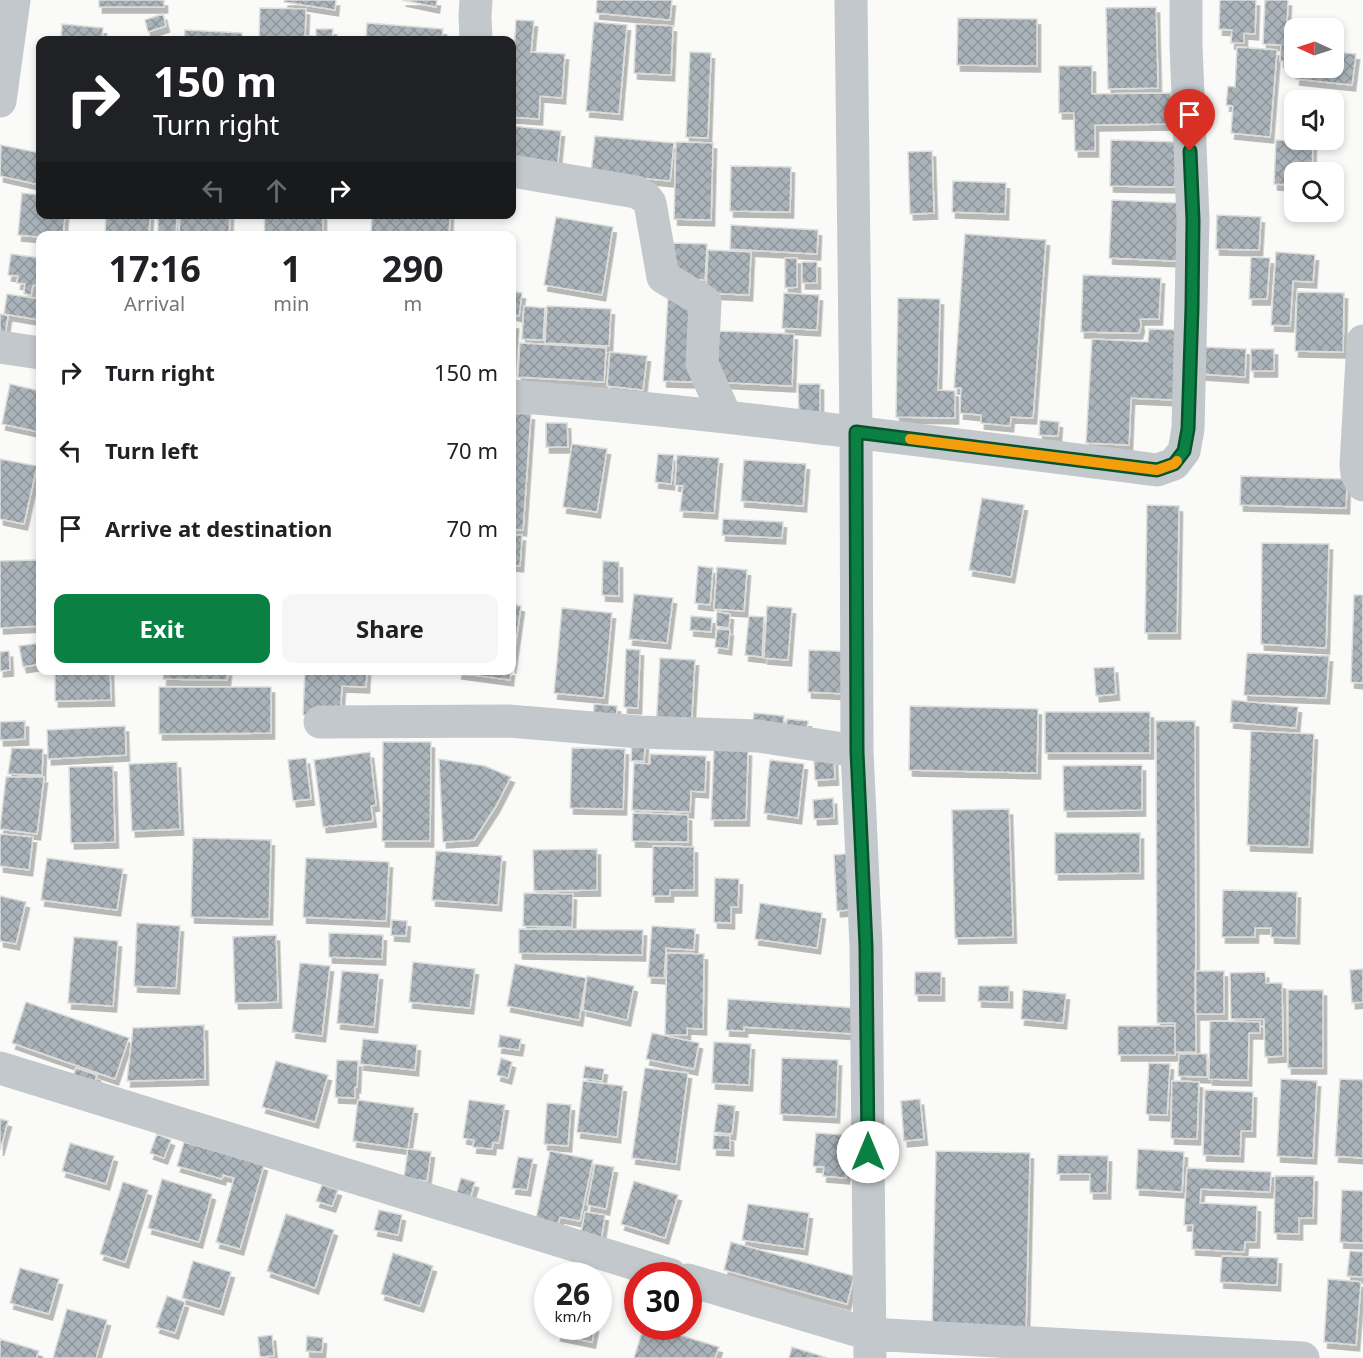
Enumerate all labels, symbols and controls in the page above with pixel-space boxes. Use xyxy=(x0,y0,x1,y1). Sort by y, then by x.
north arrow xyxy=(1284,18,1344,78)
map controls xyxy=(1284,18,1344,222)
text: 150 m xyxy=(153,52,277,109)
icon: right xyxy=(54,60,132,138)
pin xyxy=(1164,89,1215,151)
button: sound xyxy=(1284,90,1344,150)
icon: arrive xyxy=(1173,98,1206,131)
text: Turn right xyxy=(153,106,279,143)
button: search xyxy=(1284,162,1344,222)
icon: left xyxy=(197,174,230,207)
icon: ahead xyxy=(260,174,293,207)
icon: right xyxy=(323,174,356,207)
text: 17:16 xyxy=(108,244,201,293)
text: 1 xyxy=(281,244,302,293)
text: 290 xyxy=(382,244,444,293)
text: Arrival xyxy=(124,290,185,317)
text: min xyxy=(273,290,309,317)
text: m xyxy=(403,290,422,317)
icon: right xyxy=(54,356,87,389)
text: Turn right xyxy=(105,357,215,387)
text: 150 m xyxy=(434,357,498,387)
icon: left xyxy=(54,434,87,467)
text: Turn left xyxy=(105,435,199,465)
text: 70 m xyxy=(447,435,498,465)
icon: arrive xyxy=(54,512,87,545)
text: Arrive at destination xyxy=(105,513,332,543)
text: 70 m xyxy=(447,513,498,543)
button: Exit xyxy=(54,594,270,663)
button: Share xyxy=(282,594,498,663)
position arrow xyxy=(836,1120,900,1184)
speed limit sign: 30 xyxy=(624,1262,702,1340)
text: 26 xyxy=(556,1273,590,1314)
text: km/h xyxy=(555,1306,591,1326)

